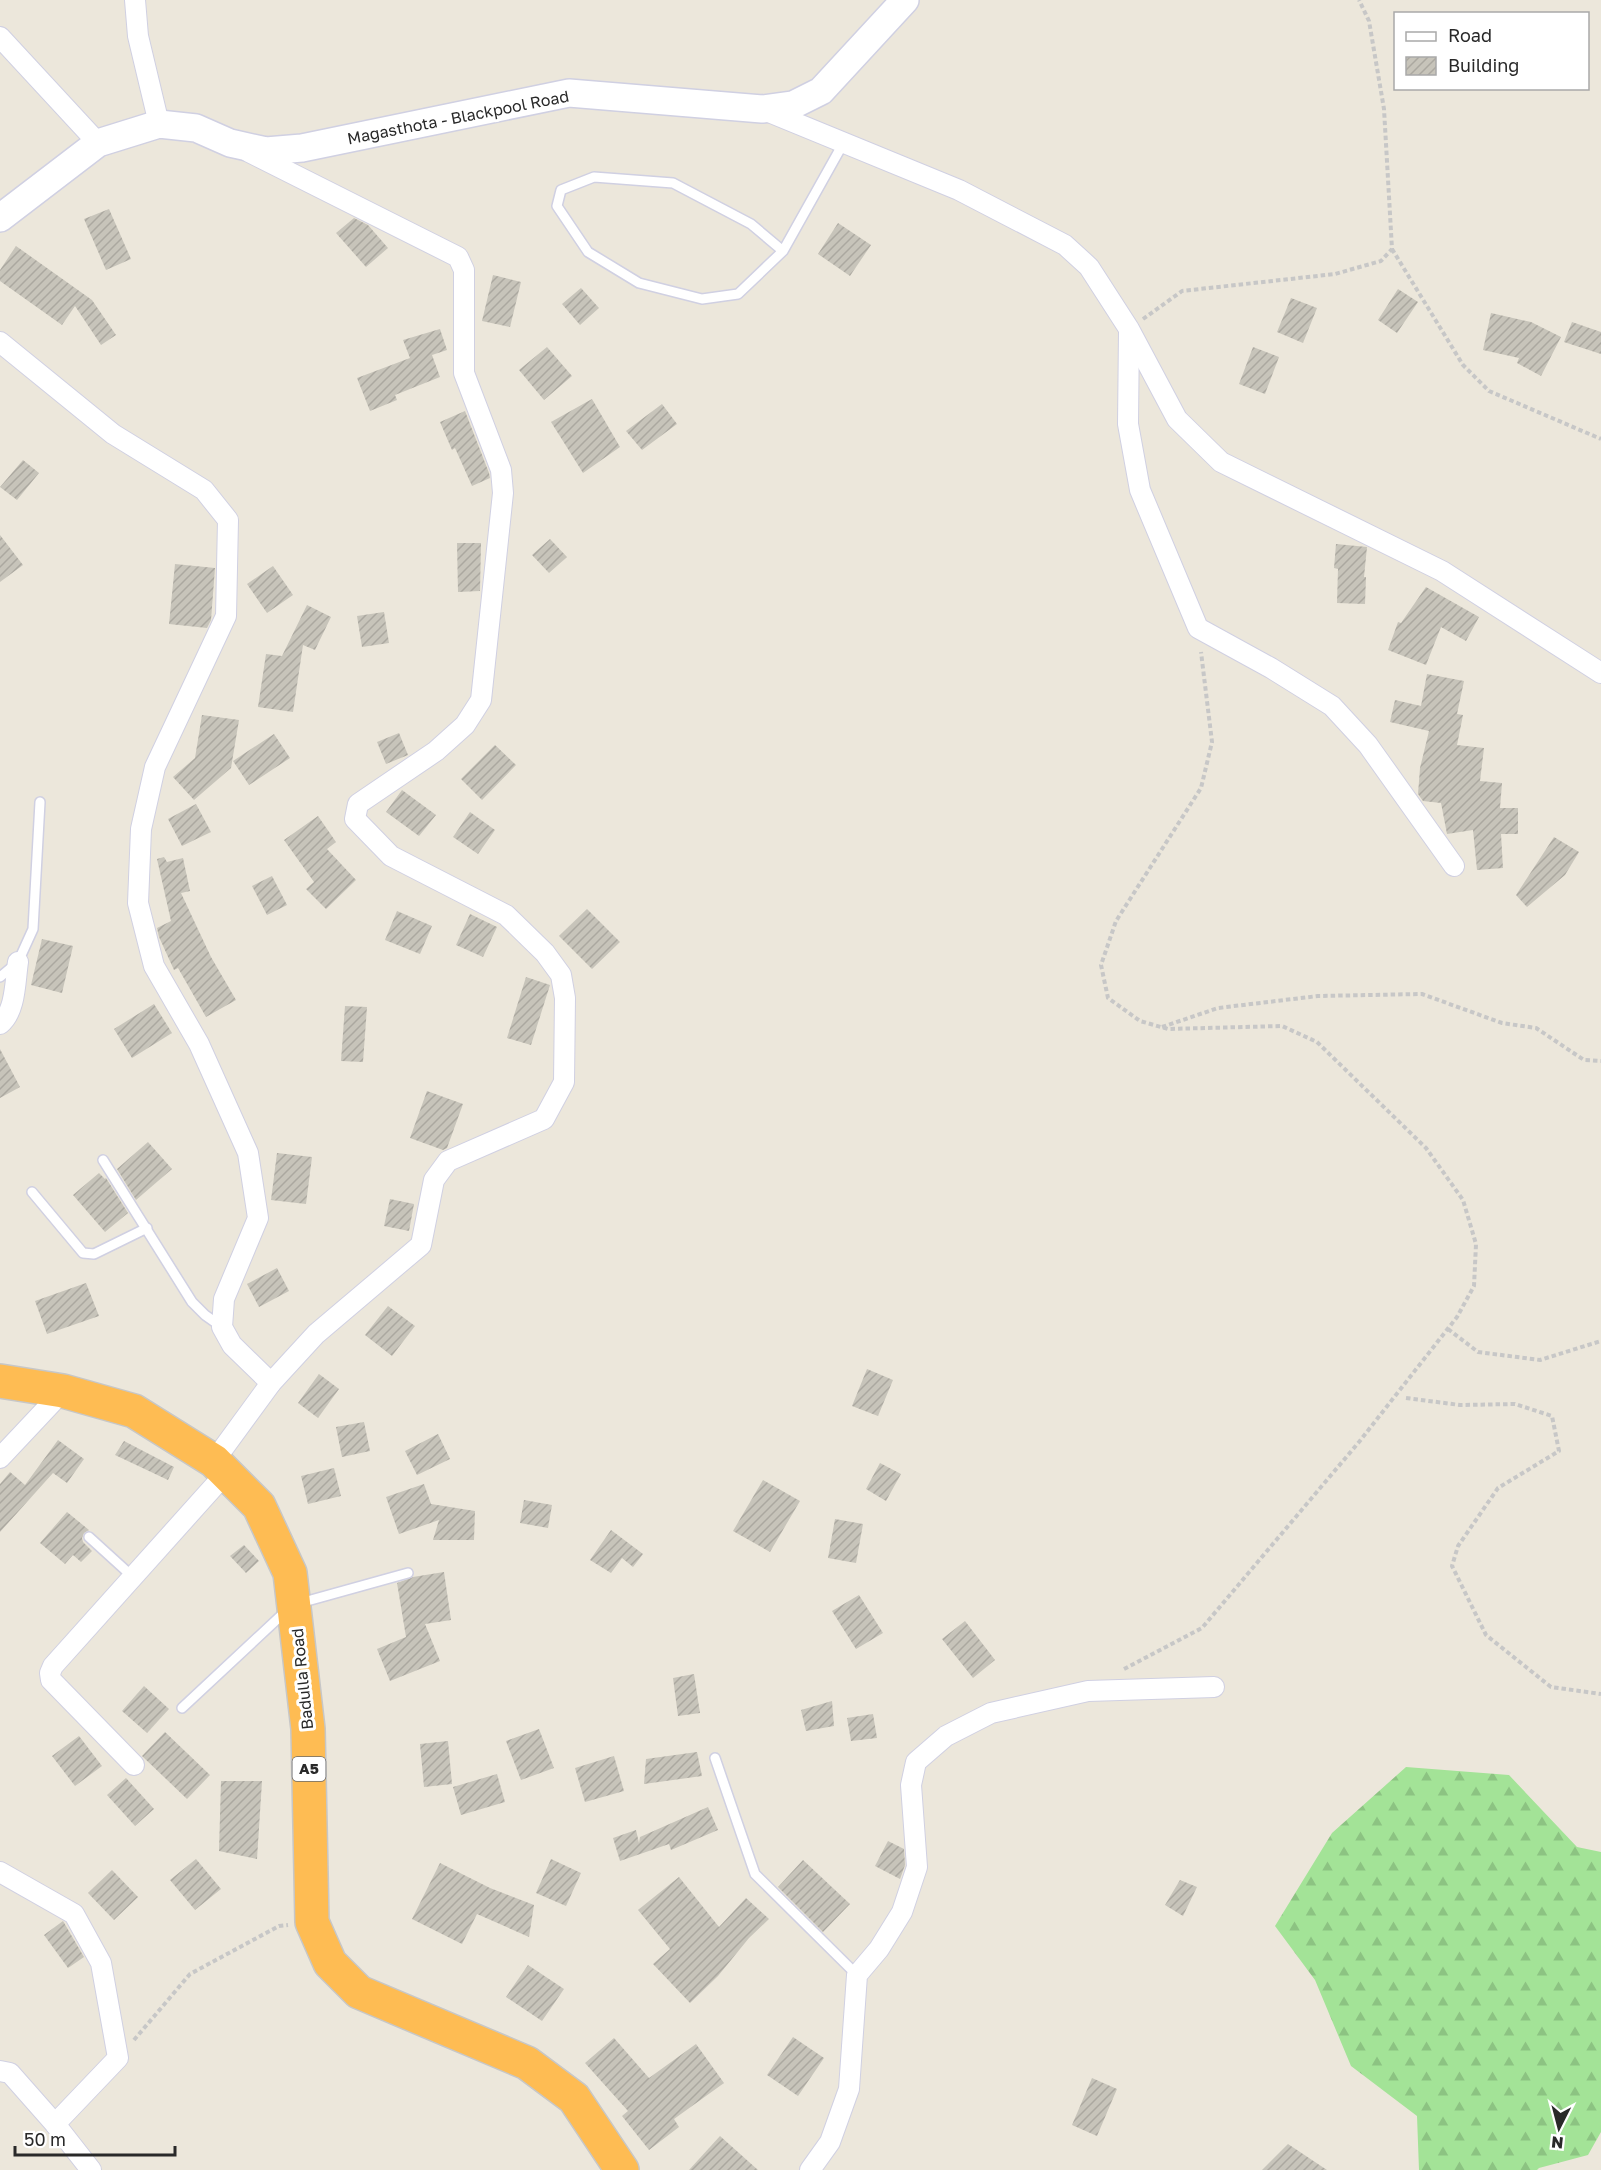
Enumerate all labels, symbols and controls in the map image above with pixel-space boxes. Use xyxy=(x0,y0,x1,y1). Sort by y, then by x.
legend xyxy=(1394,12,1589,90)
text: Road xyxy=(1448,24,1492,46)
text: Building xyxy=(1448,54,1519,76)
street label: Magasthota - Blackpool Road xyxy=(345,86,571,148)
street label: Badulla Road xyxy=(287,1627,317,1731)
road number: A5 xyxy=(292,1757,326,1781)
north arrow xyxy=(1529,2098,1589,2158)
scale bar xyxy=(15,2119,176,2157)
text: 50 m xyxy=(24,2128,66,2150)
text: N xyxy=(1550,2132,1565,2153)

